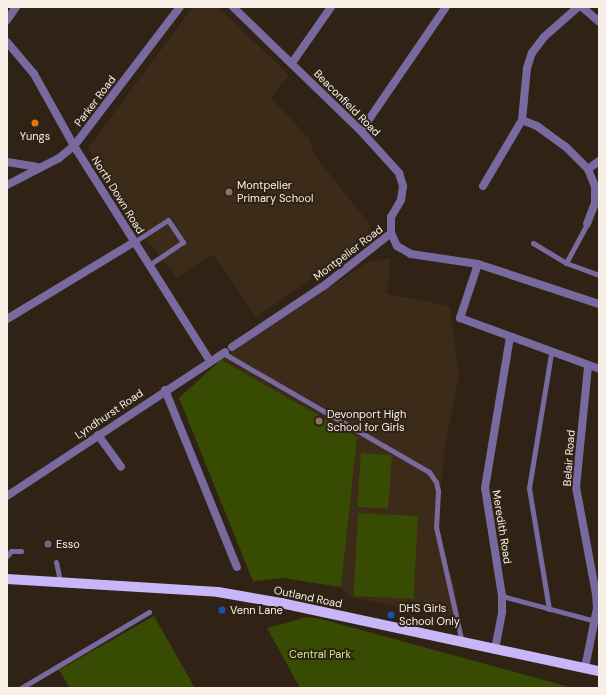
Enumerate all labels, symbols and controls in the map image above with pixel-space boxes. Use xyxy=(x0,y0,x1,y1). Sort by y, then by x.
street label: Beaconfield Road xyxy=(311,67,383,139)
street label: Parker Road xyxy=(72,73,118,129)
marker: Yungs xyxy=(30,118,40,128)
place label: Yungs xyxy=(20,129,50,143)
street label: North Down Road xyxy=(89,154,147,236)
place label: Montpelier Primary School xyxy=(237,179,313,205)
marker: Montpelier Primary School xyxy=(224,187,234,197)
street label: Montpelier Road xyxy=(311,223,385,283)
street label: Lyndhurst Road xyxy=(72,386,146,442)
place label: Devonport High School for Girls xyxy=(327,408,406,434)
marker: Devonport High School for Girls xyxy=(314,416,324,426)
street label: Belair Road xyxy=(560,429,578,487)
street label: Meredith Road xyxy=(490,489,514,565)
place label: Esso xyxy=(56,537,80,551)
marker: Esso xyxy=(43,539,53,549)
street label: Outland Road xyxy=(273,583,343,611)
place label: DHS Girls School Only xyxy=(399,602,460,628)
place label: Venn Lane xyxy=(230,603,283,617)
marker: Venn Lane xyxy=(217,605,227,615)
marker: DHS Girls School Only xyxy=(386,610,396,620)
park label: Central Park xyxy=(289,647,351,661)

